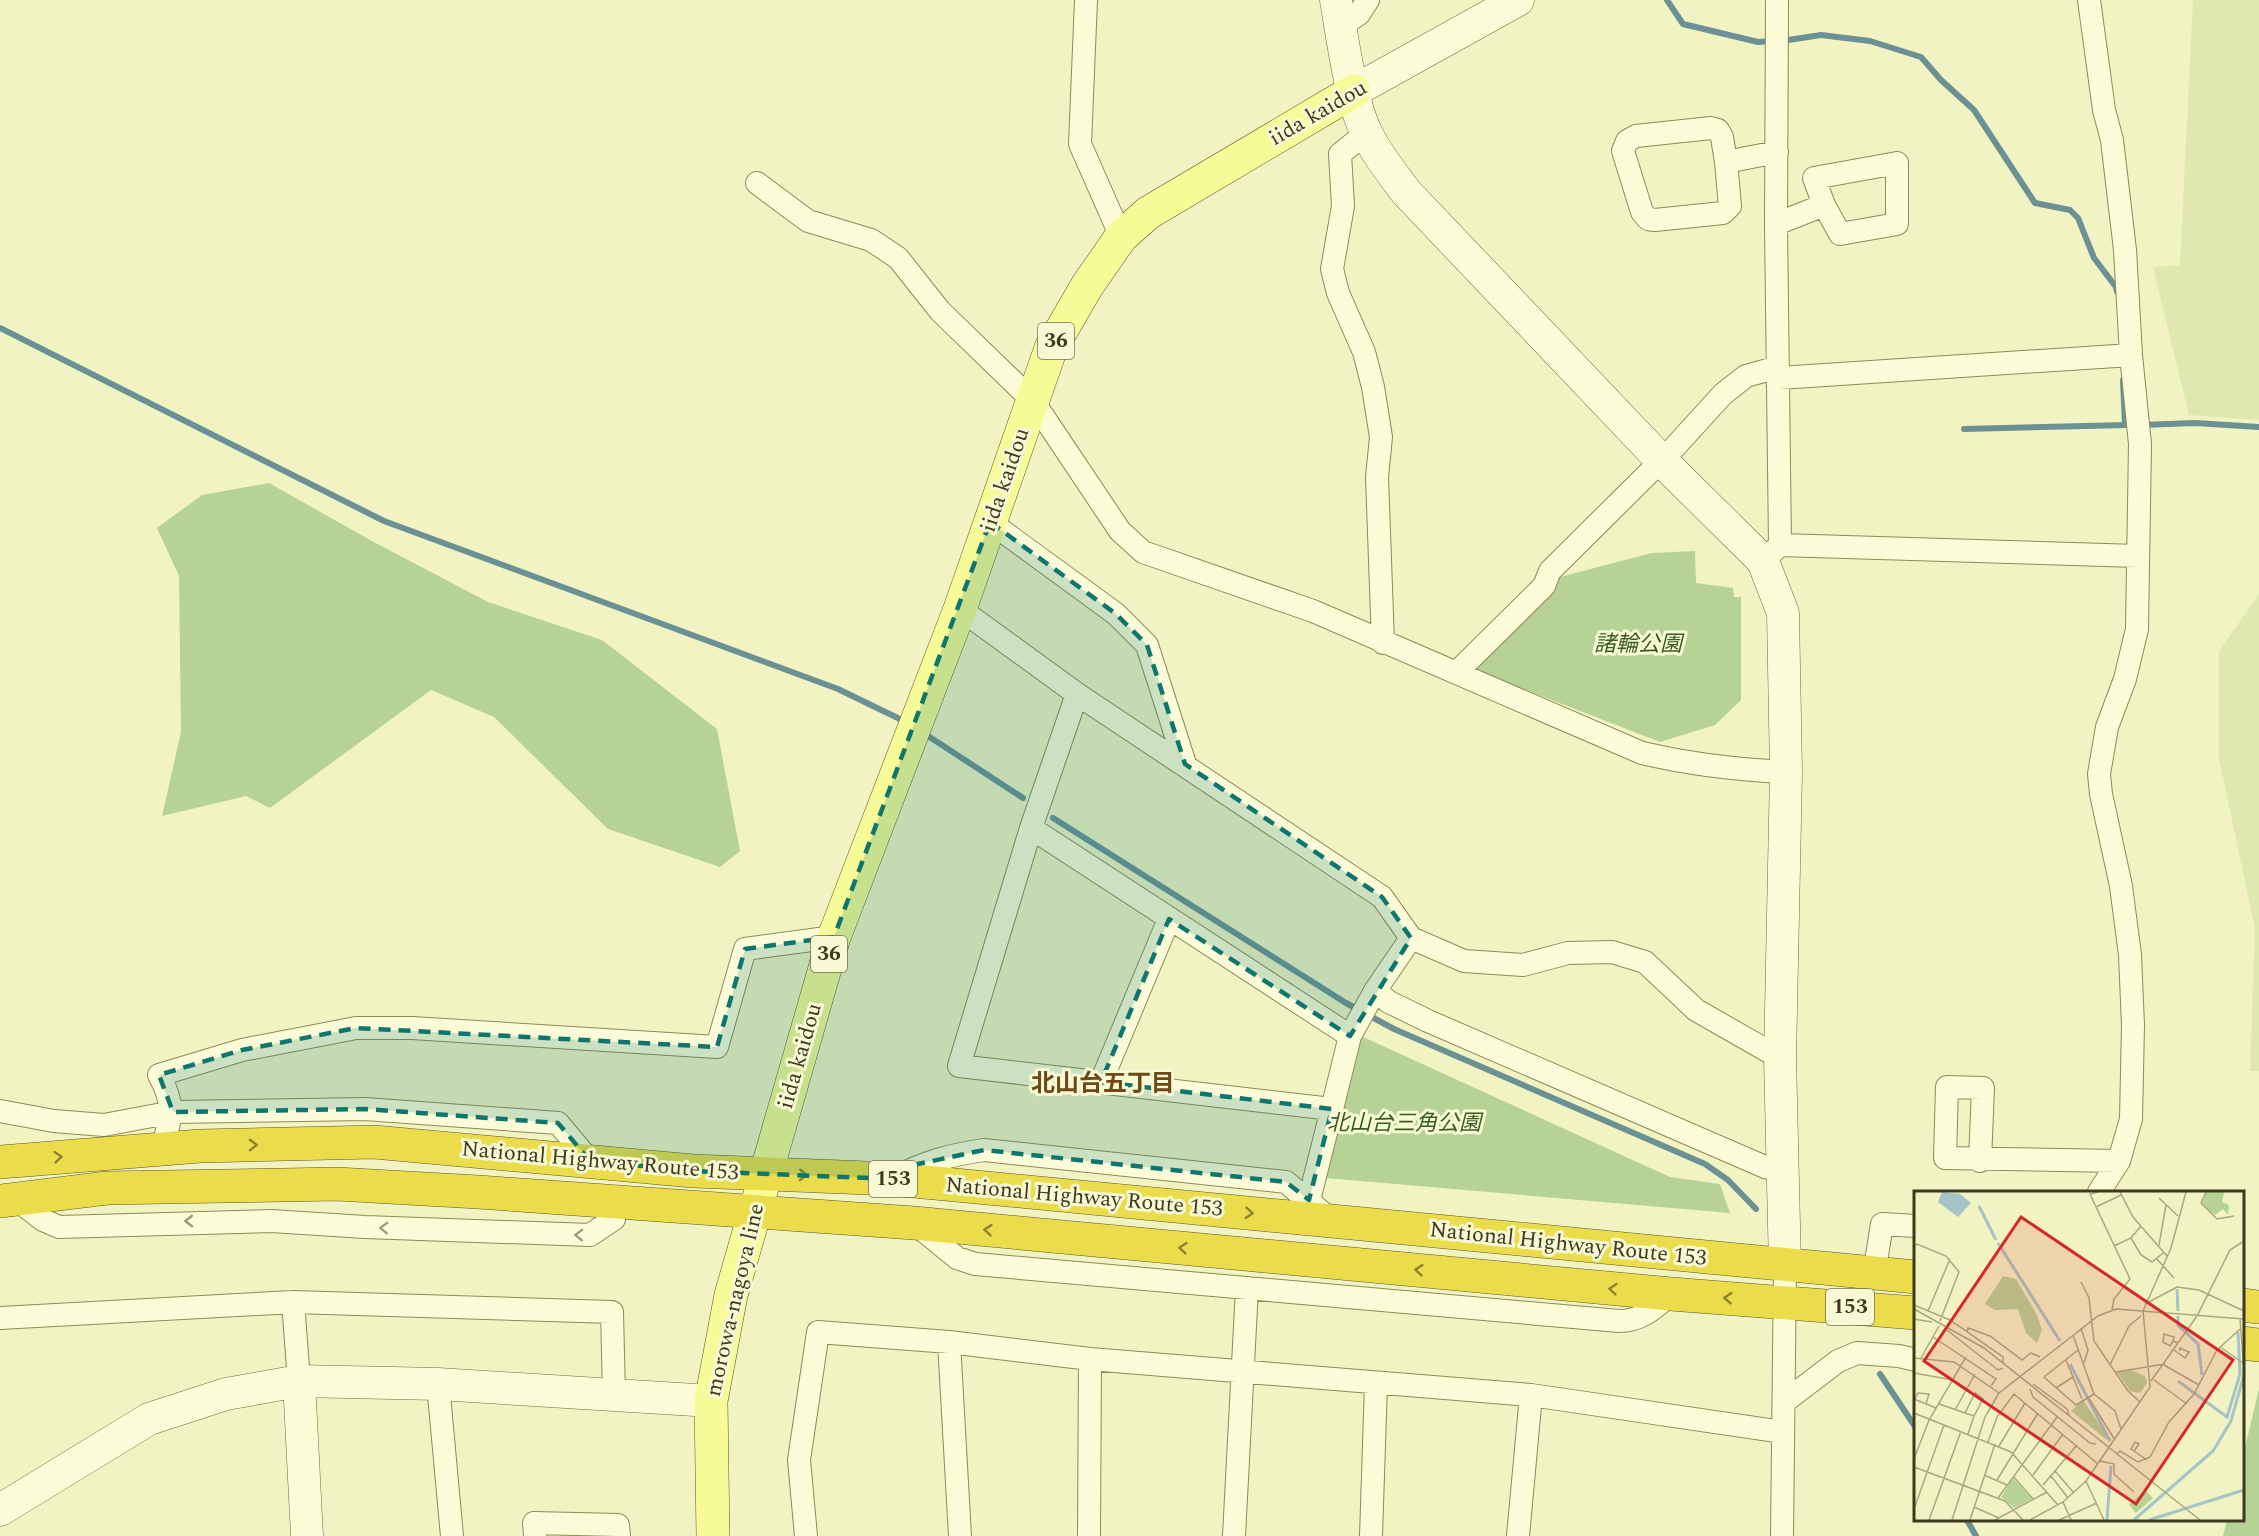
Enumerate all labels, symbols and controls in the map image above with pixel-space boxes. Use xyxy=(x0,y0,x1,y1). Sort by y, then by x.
street label: iida kaidou xyxy=(1263,72,1373,154)
road number: 36 xyxy=(1038,323,1074,359)
street label: iida kaidou xyxy=(972,423,1038,537)
park label: 諸輪公園 xyxy=(1594,628,1685,661)
road number: 36 xyxy=(811,936,847,972)
street label: iida kaidou xyxy=(769,999,831,1113)
district label: 北山台五丁目 xyxy=(1031,1066,1175,1102)
park label: 北山台三角公園 xyxy=(1327,1107,1484,1140)
street label: National Highway Route 153 xyxy=(460,1132,740,1190)
one-way arrow xyxy=(248,1139,257,1151)
one-way arrow xyxy=(54,1151,63,1164)
road number: 153 xyxy=(869,1161,917,1197)
street label: National Highway Route 153 xyxy=(944,1168,1224,1226)
one-way arrow xyxy=(799,1169,808,1182)
inset map xyxy=(1914,1191,2244,1521)
street label: morowa-nagoya line xyxy=(697,1200,773,1400)
one-way arrow xyxy=(1244,1206,1253,1219)
street label: National Highway Route 153 xyxy=(1428,1213,1708,1275)
one-way arrow xyxy=(185,1215,194,1227)
one-way arrow xyxy=(379,1222,388,1234)
one-way arrow xyxy=(984,1224,993,1237)
one-way arrow xyxy=(574,1229,583,1241)
one-way arrow xyxy=(1178,1242,1187,1255)
one-way arrow xyxy=(1414,1264,1423,1277)
one-way arrow xyxy=(1608,1282,1617,1295)
road number: 153 xyxy=(1826,1289,1874,1325)
one-way arrow xyxy=(1723,1292,1732,1305)

